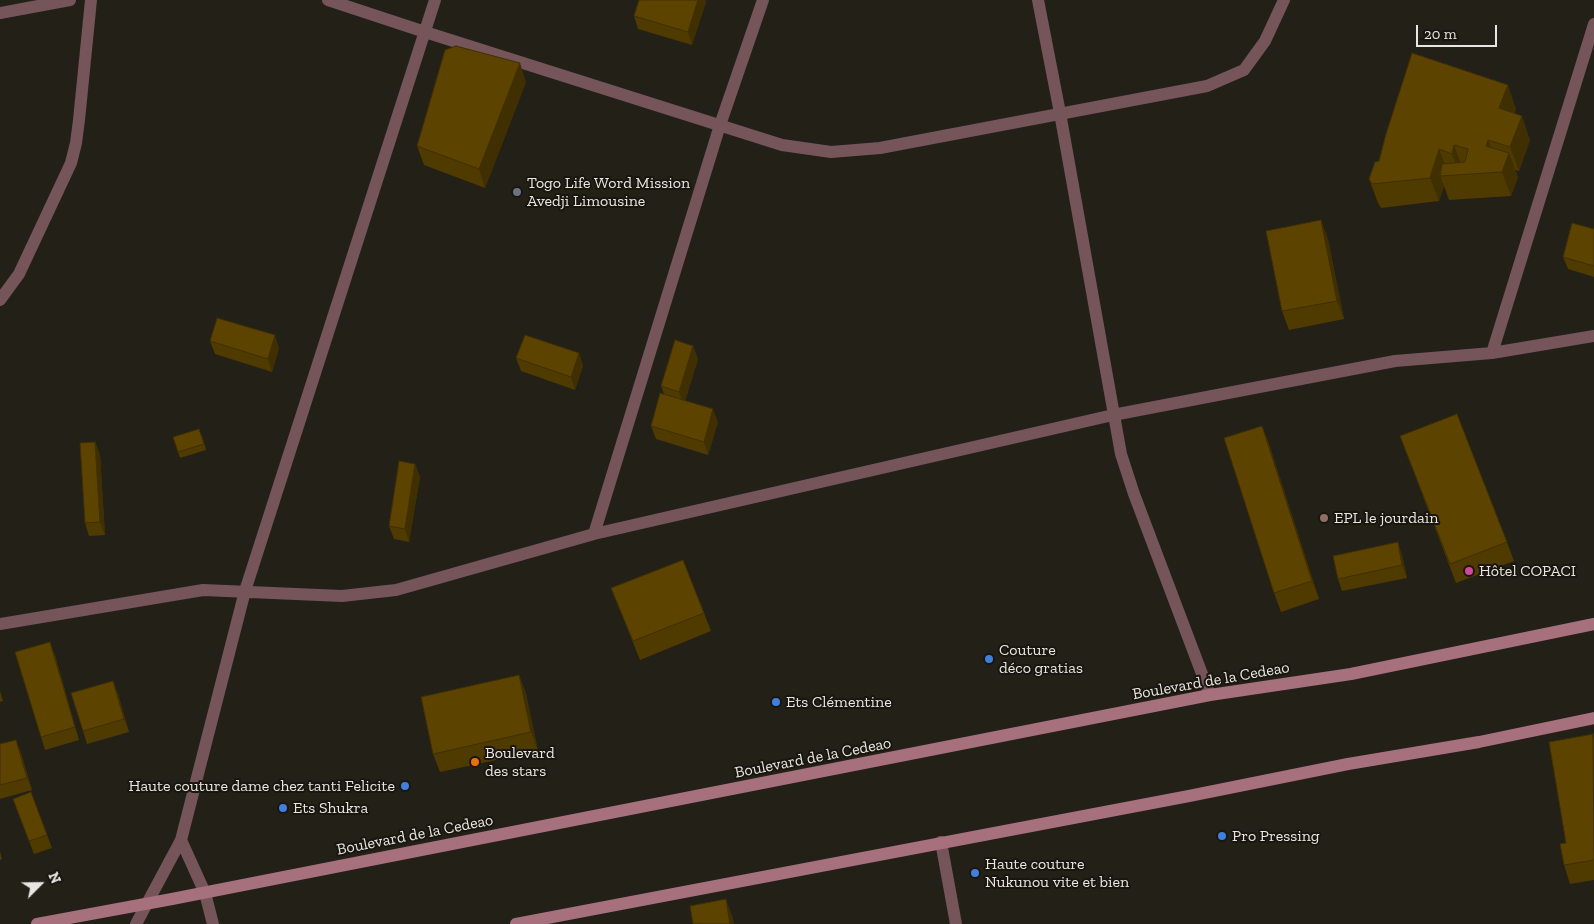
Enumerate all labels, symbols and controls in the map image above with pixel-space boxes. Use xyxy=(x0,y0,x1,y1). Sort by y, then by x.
scale bar xyxy=(1419,15,1500,47)
text: 20 m xyxy=(1424,25,1457,43)
place label: Togo Life Word Mission Avedji Limousine xyxy=(527,173,690,211)
marker: Togo Life Word Mission Avedji Limousine xyxy=(511,186,523,198)
place label: EPL le jourdain xyxy=(1334,508,1438,528)
marker: EPL le jourdain xyxy=(1318,512,1330,524)
place label: Hôtel COPACI xyxy=(1479,561,1576,581)
marker: Hôtel COPACI xyxy=(1463,565,1475,577)
place label: Couture déco gratias xyxy=(999,640,1083,678)
marker: Couture déco gratias xyxy=(983,653,995,665)
street label: Boulevard de la Cedeao xyxy=(1131,658,1291,704)
place label: Ets Clémentine xyxy=(786,692,892,712)
marker: Ets Clémentine xyxy=(770,696,782,708)
street label: Boulevard de la Cedeao xyxy=(733,733,893,783)
place label: Boulevard des stars xyxy=(485,743,555,781)
marker: Boulevard des stars xyxy=(469,756,481,768)
place label: Haute couture dame chez tanti Felicite xyxy=(128,776,395,796)
marker: Haute couture dame chez tanti Felicite xyxy=(399,780,411,792)
place label: Ets Shukra xyxy=(293,798,368,818)
marker: Ets Shukra xyxy=(277,802,289,814)
street label: Boulevard de la Cedeao xyxy=(335,810,495,860)
place label: Pro Pressing xyxy=(1232,826,1320,846)
marker: Pro Pressing xyxy=(1216,830,1228,842)
place label: Haute couture Nukunou vite et bien xyxy=(985,854,1129,892)
north arrow xyxy=(15,859,65,909)
marker: Haute couture Nukunou vite et bien xyxy=(969,867,981,879)
text: N xyxy=(44,870,64,886)

